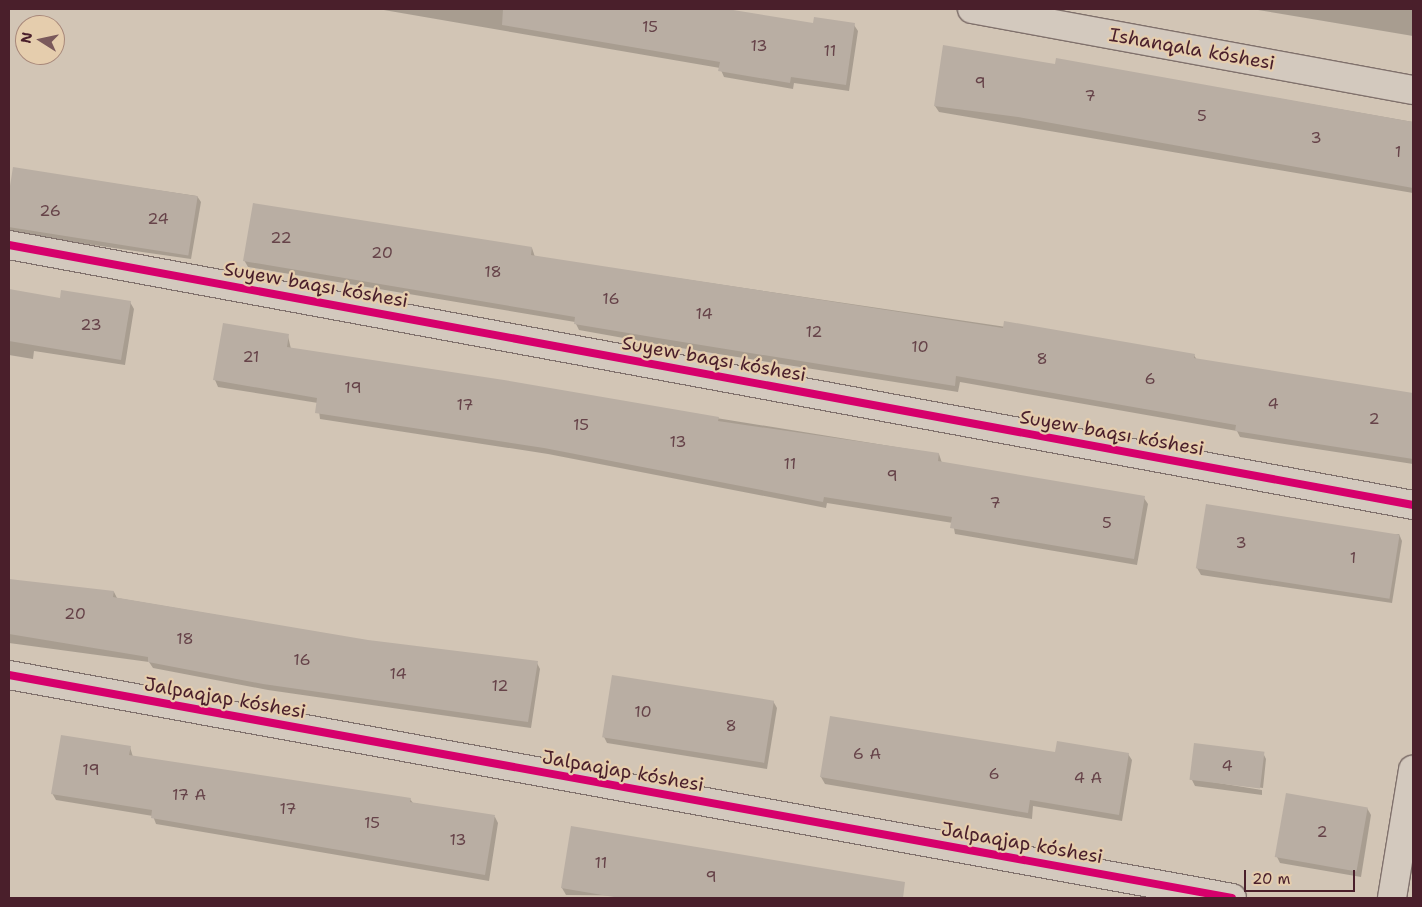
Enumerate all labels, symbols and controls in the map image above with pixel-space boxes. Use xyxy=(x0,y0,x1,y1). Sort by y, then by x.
north arrow xyxy=(15,15,65,65)
house number: 15 xyxy=(642,17,658,37)
street label: Ishanqala kóshesi xyxy=(1107,23,1277,75)
text: N xyxy=(16,31,36,45)
house number: 13 xyxy=(750,36,768,56)
house number: 11 xyxy=(824,41,836,61)
house number: 9 xyxy=(974,73,986,93)
house number: 7 xyxy=(1084,86,1096,106)
house number: 5 xyxy=(1197,106,1207,126)
house number: 3 xyxy=(1310,128,1322,148)
house number: 1 xyxy=(1395,142,1401,162)
house number: 26 xyxy=(39,201,61,221)
house number: 24 xyxy=(147,209,169,229)
house number: 22 xyxy=(270,228,292,248)
house number: 20 xyxy=(371,243,393,263)
street label: Suyew baqsı kóshesi xyxy=(222,258,410,312)
house number: 18 xyxy=(484,262,502,282)
house number: 16 xyxy=(602,289,620,309)
house number: 14 xyxy=(695,304,713,324)
house number: 23 xyxy=(80,315,102,335)
house number: 12 xyxy=(805,322,823,342)
street label: Suyew baqsı kóshesi xyxy=(620,332,808,386)
house number: 10 xyxy=(911,337,929,357)
house number: 21 xyxy=(242,347,260,367)
house number: 8 xyxy=(1036,349,1048,369)
house number: 6 xyxy=(1144,369,1156,389)
house number: 19 xyxy=(344,378,362,398)
house number: 4 xyxy=(1267,394,1279,414)
house number: 17 xyxy=(456,395,474,415)
street label: Suyew baqsı kóshesi xyxy=(1018,406,1206,460)
house number: 2 xyxy=(1368,409,1380,429)
house number: 15 xyxy=(573,415,589,435)
house number: 13 xyxy=(669,432,687,452)
house number: 11 xyxy=(784,454,796,474)
house number: 9 xyxy=(886,466,898,486)
house number: 7 xyxy=(989,493,1001,513)
house number: 5 xyxy=(1102,513,1112,533)
house number: 3 xyxy=(1235,533,1247,553)
house number: 1 xyxy=(1350,548,1356,568)
house number: 20 xyxy=(64,604,86,624)
house number: 18 xyxy=(176,629,194,649)
house number: 16 xyxy=(293,650,311,670)
house number: 14 xyxy=(389,664,407,684)
street label: Jalpaqjap kóshesi xyxy=(142,673,308,723)
house number: 12 xyxy=(491,676,509,696)
house number: 10 xyxy=(634,702,652,722)
house number: 8 xyxy=(725,716,737,736)
house number: 6 А xyxy=(853,744,881,764)
street label: Jalpaqjap kóshesi xyxy=(540,746,706,796)
house number: 4 xyxy=(1221,756,1233,776)
house number: 19 xyxy=(82,760,100,780)
house number: 6 xyxy=(988,764,1000,784)
house number: 4 А xyxy=(1074,768,1102,788)
house number: 17 А xyxy=(172,785,206,805)
house number: 17 xyxy=(279,799,297,819)
house number: 15 xyxy=(364,813,380,833)
street label: Jalpaqjap kóshesi xyxy=(939,818,1105,868)
house number: 2 xyxy=(1316,822,1328,842)
house number: 13 xyxy=(449,830,467,850)
house number: 11 xyxy=(595,853,607,873)
scale bar xyxy=(1247,860,1358,892)
house number: 9 xyxy=(705,867,717,887)
text: 20 m xyxy=(1252,869,1291,889)

